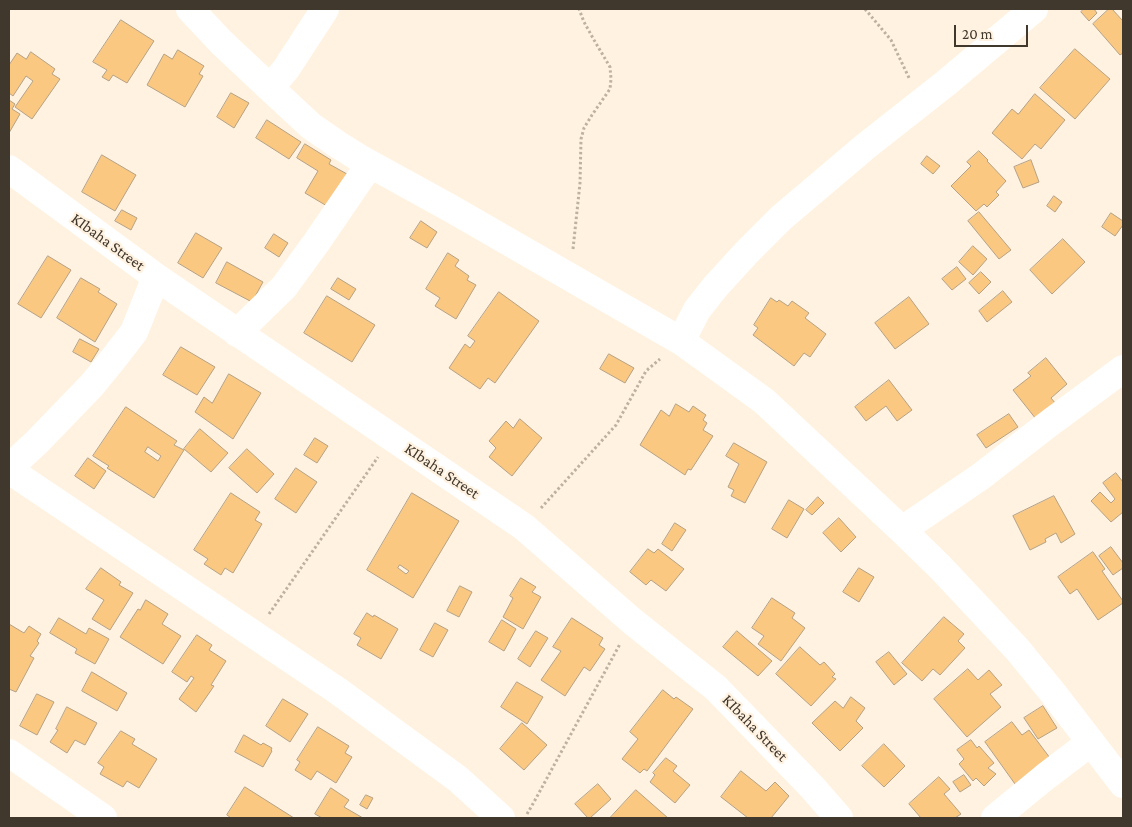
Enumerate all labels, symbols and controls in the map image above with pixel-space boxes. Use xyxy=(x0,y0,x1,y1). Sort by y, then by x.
scale bar xyxy=(957,15,1031,47)
text: 20 m xyxy=(962,26,993,42)
street label: KIbaha Street xyxy=(68,209,148,275)
street label: KIbaha Street xyxy=(401,439,483,503)
street label: KIbaha Street xyxy=(718,690,792,766)

